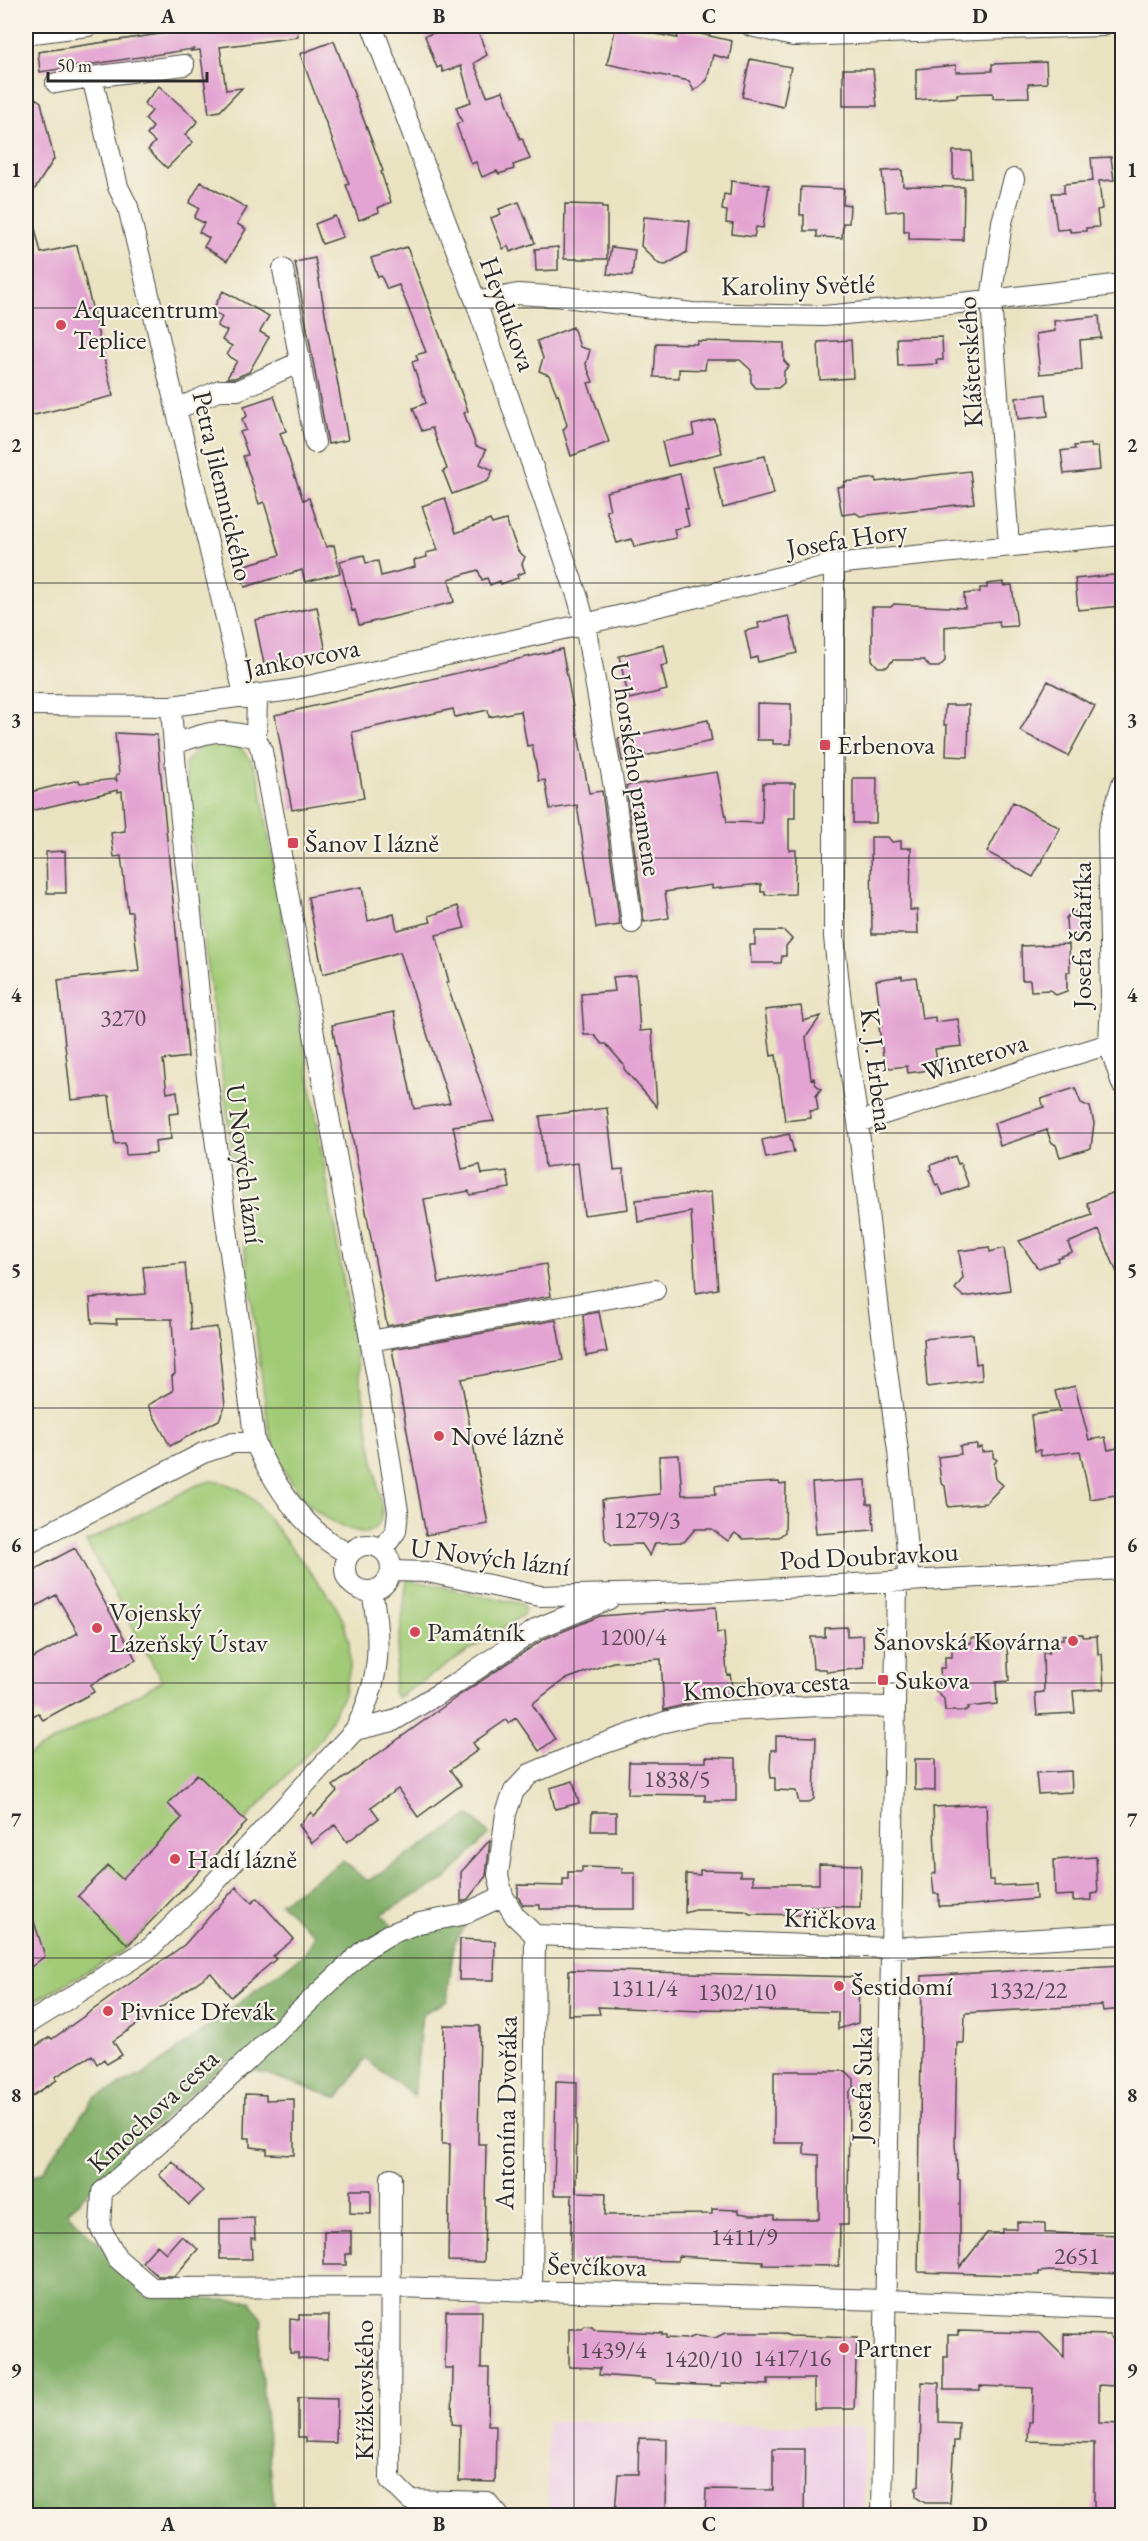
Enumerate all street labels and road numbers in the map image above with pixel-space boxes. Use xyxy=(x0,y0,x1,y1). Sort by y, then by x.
street label: Heydukova xyxy=(472,252,545,376)
street label: Karoliny Světlé xyxy=(721,266,875,303)
street label: Klášterského xyxy=(949,295,990,429)
street label: Petra Jilemnického xyxy=(185,387,262,584)
street label: Josefa Hory xyxy=(782,512,910,566)
street label: Jankovcova xyxy=(239,629,363,686)
street label: U horského pramene xyxy=(602,659,671,878)
street label: Josefa Šafaříka xyxy=(1064,861,1099,1010)
street label: K. J. Erbena xyxy=(853,1006,902,1134)
street label: Winterova xyxy=(918,1024,1032,1089)
street label: U Nových lázní xyxy=(218,1082,273,1246)
street label: U Nových lázní xyxy=(408,1529,572,1584)
street label: Pod Doubravkou xyxy=(779,1533,959,1578)
street label: Kmochova cesta xyxy=(681,1662,851,1709)
street label: Křičkova xyxy=(783,1899,877,1938)
street label: Antonína Dvořáka xyxy=(486,2015,525,2211)
street label: Josefa Suka xyxy=(843,2025,880,2144)
street label: Kmochova cesta xyxy=(80,2041,226,2180)
street label: Ševčíkova xyxy=(547,2247,647,2284)
street label: Křížkovského xyxy=(346,2320,381,2460)

